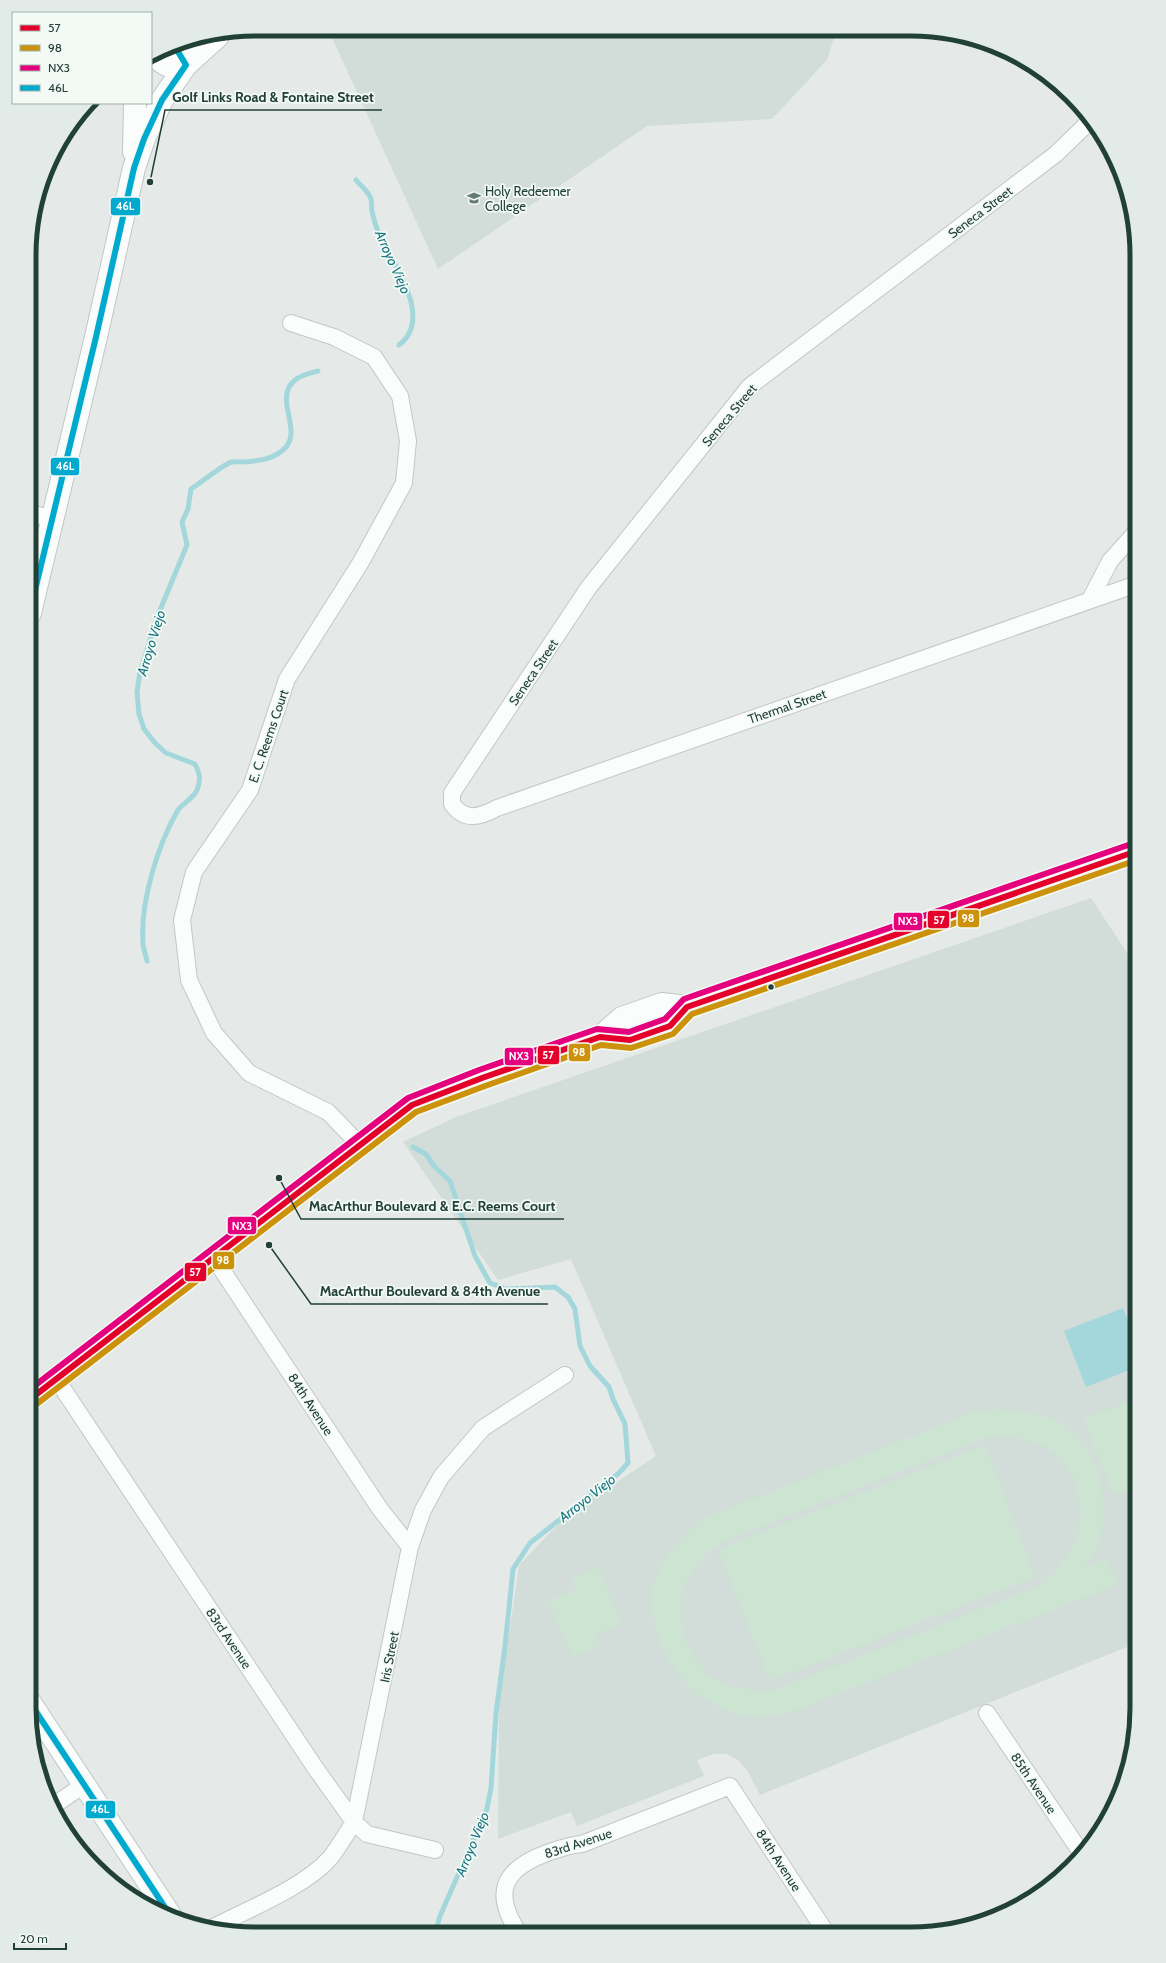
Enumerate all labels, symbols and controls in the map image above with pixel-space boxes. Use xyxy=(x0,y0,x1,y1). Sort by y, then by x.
legend xyxy=(12,12,152,104)
text: 57 xyxy=(48,20,61,35)
text: 98 xyxy=(48,40,62,55)
text: NX3 xyxy=(48,60,70,75)
text: 46L xyxy=(48,80,68,95)
callout: Golf Links Road & Fontaine Street xyxy=(165,84,382,110)
text: Golf Links Road & Fontaine Street xyxy=(172,88,374,106)
street label: Seneca Street xyxy=(945,182,1016,241)
place label: Holy Redeemer College xyxy=(485,183,571,214)
school or university icon: Holy Redeemer College xyxy=(466,190,482,206)
line badge: 46L xyxy=(110,197,141,216)
text: 46L xyxy=(116,199,135,213)
water label: Arroyo Viejo xyxy=(371,226,415,297)
street label: Seneca Street xyxy=(698,380,760,450)
line badge: 46L xyxy=(50,457,80,476)
text: 46L xyxy=(56,459,75,473)
water label: Arroyo Viejo xyxy=(132,608,170,679)
street label: Seneca Street xyxy=(505,635,561,708)
street label: Thermal Street xyxy=(746,685,829,727)
street label: E. C. Reems Court xyxy=(245,687,292,785)
line badge: 98 xyxy=(957,909,980,928)
line badge: 57 xyxy=(927,910,950,929)
text: 98 xyxy=(962,911,975,925)
line badge: NX3 xyxy=(893,912,923,931)
text: 57 xyxy=(933,913,945,927)
text: NX3 xyxy=(898,914,918,928)
unlabelled marker xyxy=(766,982,776,992)
line badge: 98 xyxy=(568,1043,591,1062)
line badge: 57 xyxy=(537,1045,560,1065)
text: 98 xyxy=(573,1045,586,1059)
line badge: NX3 xyxy=(504,1047,534,1066)
text: 57 xyxy=(542,1048,554,1062)
text: NX3 xyxy=(509,1049,529,1063)
callout: MacArthur Boulevard & E.C. Reems Court xyxy=(301,1193,564,1219)
text: MacArthur Boulevard & E.C. Reems Court xyxy=(309,1197,555,1215)
line badge: NX3 xyxy=(227,1216,257,1235)
text: NX3 xyxy=(232,1219,252,1233)
line badge: 98 xyxy=(212,1251,235,1270)
text: 98 xyxy=(217,1253,230,1267)
line badge: 57 xyxy=(184,1262,207,1282)
text: 57 xyxy=(189,1265,201,1279)
callout: MacArthur Boulevard & 84th Avenue xyxy=(311,1278,548,1304)
text: MacArthur Boulevard & 84th Avenue xyxy=(320,1282,540,1300)
street label: 84th Avenue xyxy=(285,1370,337,1438)
water label: Arroyo Viejo xyxy=(554,1470,619,1527)
street label: 83rd Avenue xyxy=(203,1604,255,1672)
street label: Iris Street xyxy=(376,1629,402,1684)
street label: 85th Avenue xyxy=(1008,1749,1061,1817)
line badge: 46L xyxy=(85,1800,116,1819)
text: 46L xyxy=(91,1802,110,1816)
water label: Arroyo Viejo xyxy=(451,1809,493,1880)
street label: 83rd Avenue xyxy=(542,1824,614,1861)
street label: 84th Avenue xyxy=(753,1826,805,1894)
scale bar xyxy=(14,1925,66,1951)
text: 20 m xyxy=(20,1931,48,1946)

